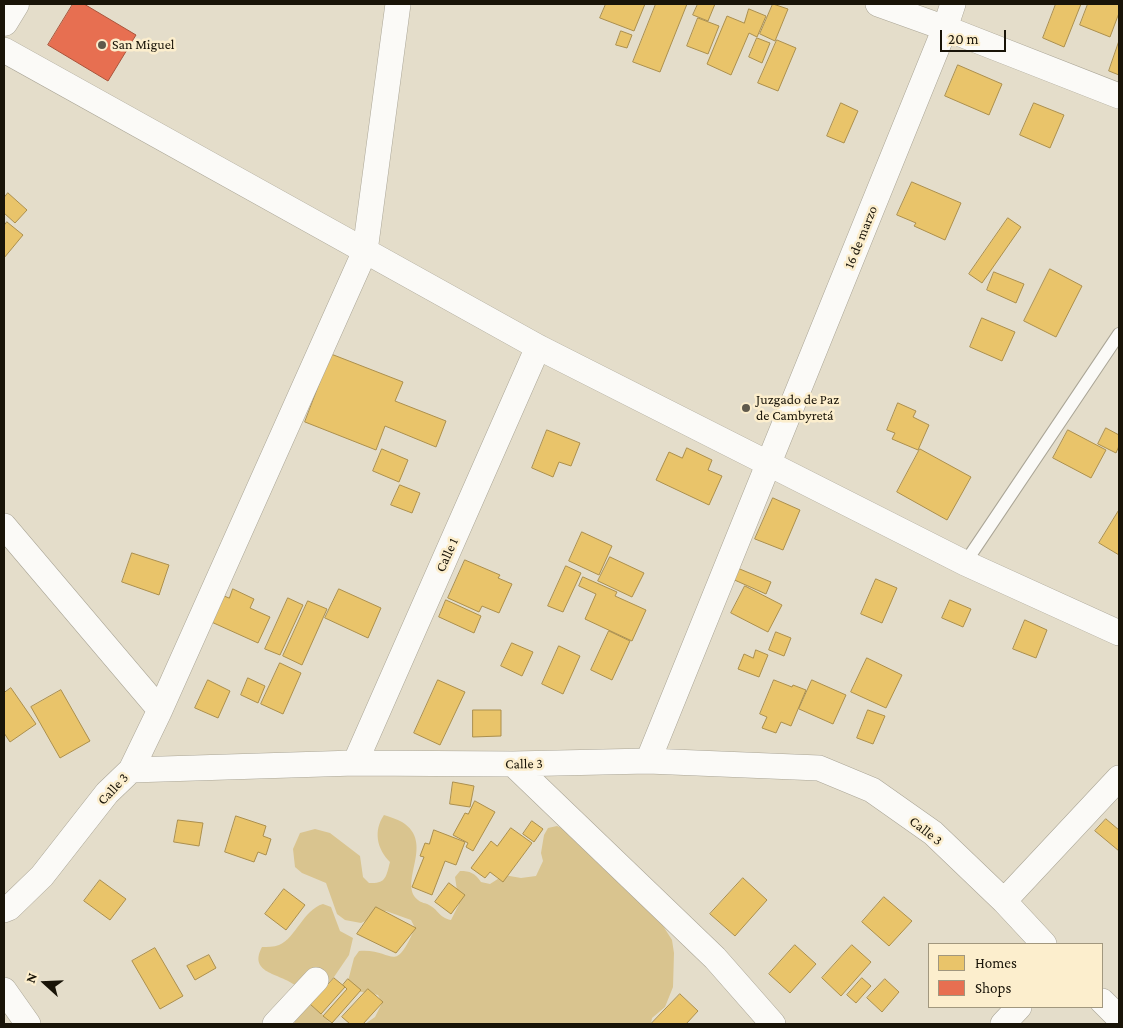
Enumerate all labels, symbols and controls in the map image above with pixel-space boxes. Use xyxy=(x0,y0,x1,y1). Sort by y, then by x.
scale bar xyxy=(943,20,1009,52)
text: 20 m xyxy=(948,31,979,47)
place label: San Miguel xyxy=(112,37,174,53)
marker: San Miguel xyxy=(96,39,108,51)
street label: 16 de marzo xyxy=(841,203,881,271)
place label: Juzgado de Paz de Cambyretá xyxy=(756,392,839,424)
marker: Juzgado de Paz de Cambyretá xyxy=(740,402,752,414)
street label: Calle 1 xyxy=(432,535,462,575)
street label: Calle 3 xyxy=(505,755,543,773)
street label: Calle 3 xyxy=(94,770,132,808)
street label: Calle 3 xyxy=(906,813,946,849)
legend xyxy=(928,943,1103,1008)
text: Homes xyxy=(975,955,1017,971)
north arrow xyxy=(20,958,70,1008)
text: N xyxy=(22,971,40,985)
text: Shops xyxy=(975,980,1011,996)

